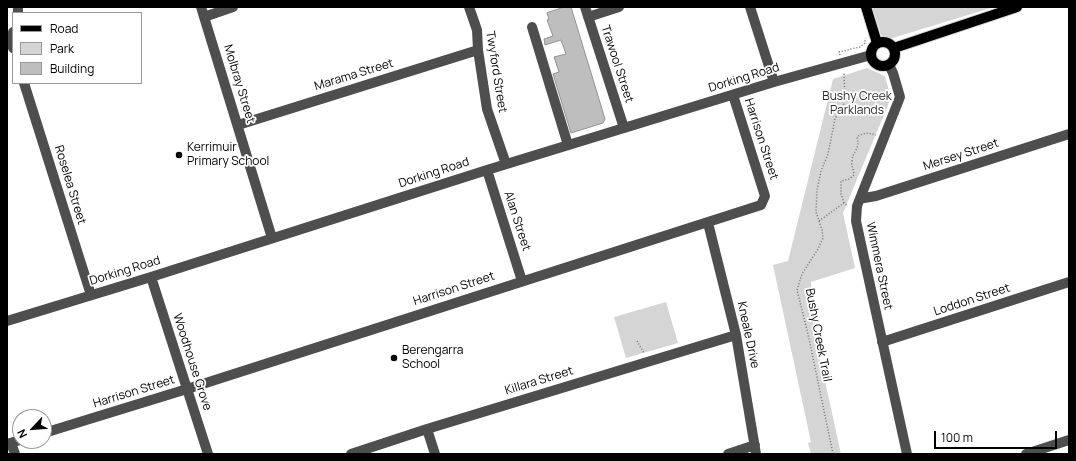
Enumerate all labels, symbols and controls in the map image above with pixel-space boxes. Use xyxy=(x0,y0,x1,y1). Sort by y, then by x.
legend xyxy=(12,12,142,84)
text: Road xyxy=(50,20,78,37)
street label: Trawool Street xyxy=(598,23,636,105)
street label: Twyford Street xyxy=(482,30,510,114)
text: Park xyxy=(50,40,74,57)
street label: Molbray Street xyxy=(220,43,258,125)
street label: Marama Street xyxy=(313,56,395,94)
text: Building xyxy=(50,60,94,77)
street label: Dorking Road xyxy=(707,60,781,96)
park label: Bushy Creek Parklands xyxy=(822,90,892,118)
street label: Harrison Street xyxy=(741,97,781,181)
street label: Mersey Street xyxy=(922,136,1000,174)
place label: Kerrimuir Primary School xyxy=(187,141,269,169)
street label: Roselea Street xyxy=(51,144,89,226)
marker: Kerrimuir Primary School xyxy=(174,150,184,160)
street label: Dorking Road xyxy=(397,155,471,191)
street label: Alan Street xyxy=(501,189,533,253)
street label: Wimmera Street xyxy=(863,221,895,311)
street label: Dorking Road xyxy=(88,253,162,289)
street label: Harrison Street xyxy=(412,269,496,309)
street label: Loddon Street xyxy=(932,281,1012,319)
street label: Bushy Creek Trail xyxy=(802,287,834,383)
street label: Kneale Drive xyxy=(734,300,762,370)
street label: Woodhouse Grove xyxy=(170,312,214,412)
place label: Berengarra School xyxy=(402,344,463,372)
marker: Berengarra School xyxy=(389,353,399,363)
street label: Killara Street xyxy=(503,364,575,398)
street label: Harrison Street xyxy=(91,373,177,411)
north arrow xyxy=(12,409,52,449)
scale bar xyxy=(936,423,1059,449)
text: N xyxy=(13,427,30,441)
text: 100 m xyxy=(941,429,973,446)

